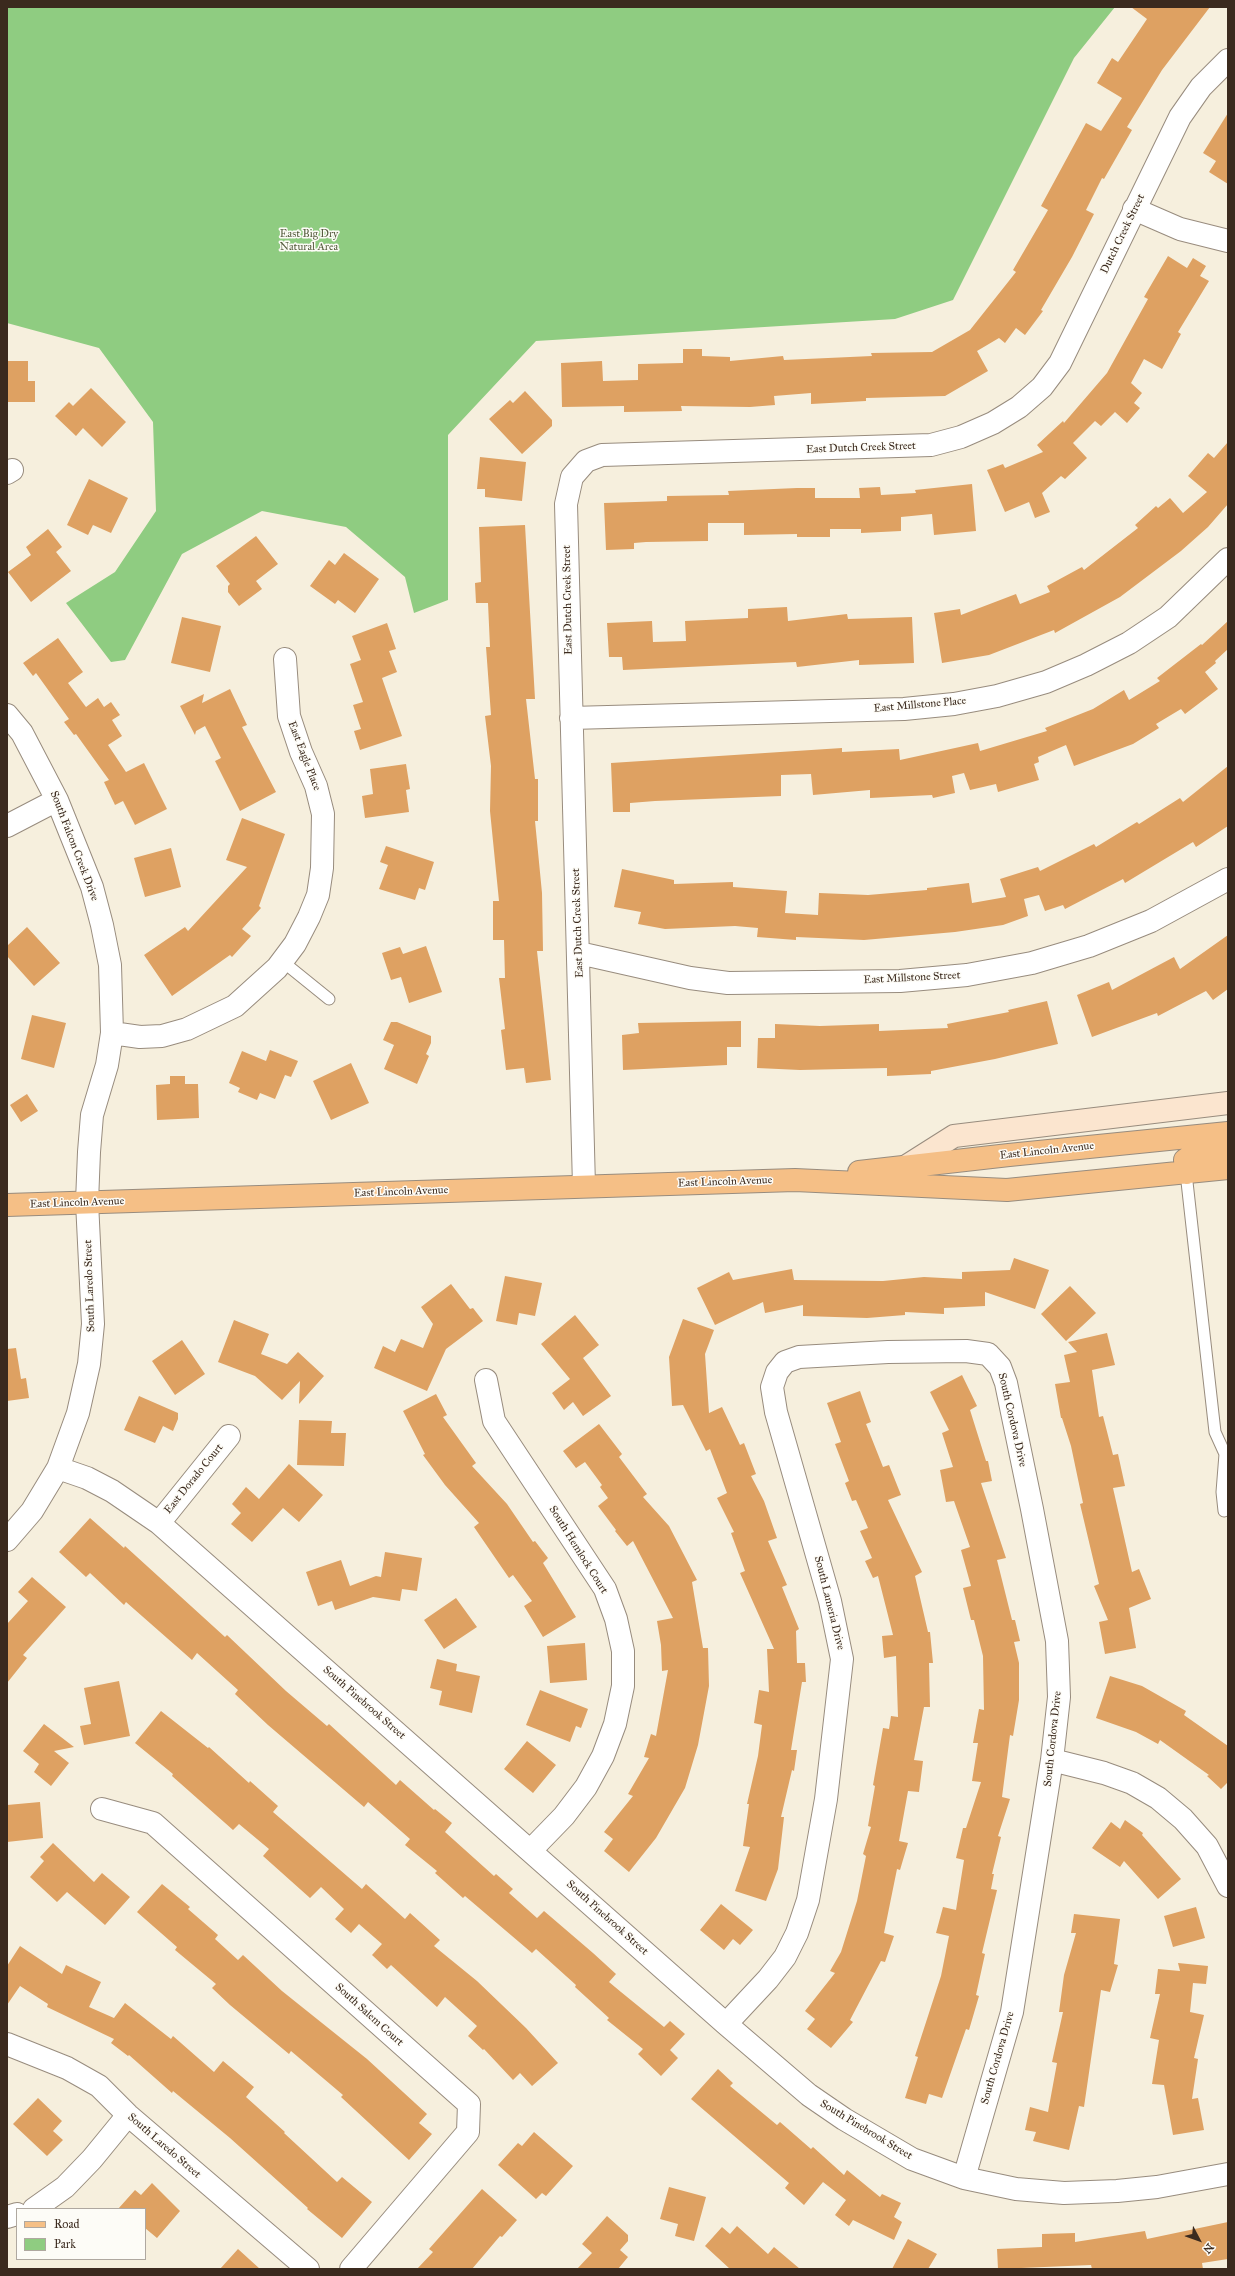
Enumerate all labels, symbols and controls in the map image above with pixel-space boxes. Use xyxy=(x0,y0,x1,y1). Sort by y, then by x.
street label: Dutch Creek Street xyxy=(1098,192,1148,276)
park label: East Big Dry Natural Area xyxy=(280,227,338,253)
street label: East Dutch Creek Street xyxy=(806,439,916,457)
street label: East Dutch Creek Street xyxy=(560,545,576,655)
street label: East Millstone Place xyxy=(873,694,967,716)
street label: East Eagle Place xyxy=(285,719,323,793)
street label: South Falcon Creek Drive xyxy=(47,789,101,903)
street label: East Dutch Creek Street xyxy=(569,868,587,978)
street label: East Millstone Street xyxy=(863,969,961,987)
street label: East Lincoln Avenue xyxy=(999,1140,1095,1162)
street label: East Lincoln Avenue xyxy=(678,1174,772,1190)
street label: East Lincoln Avenue xyxy=(354,1184,448,1200)
street label: East Lincoln Avenue xyxy=(30,1195,124,1211)
street label: South Laredo Street xyxy=(82,1240,98,1332)
street label: South Cordova Drive xyxy=(995,1372,1029,1468)
street label: East Dorado Court xyxy=(162,1441,226,1517)
street label: South Hemlock Court xyxy=(546,1504,610,1596)
street label: South Lameria Drive xyxy=(811,1555,847,1651)
street label: South Pinebrook Street xyxy=(320,1663,408,1743)
street label: South Cordova Drive xyxy=(1041,1691,1065,1787)
street label: South Pinebrook Street xyxy=(563,1878,651,1958)
street label: South Salem Court xyxy=(332,1981,406,2049)
street label: South Cordova Drive xyxy=(978,2010,1018,2106)
street label: South Pinebrook Street xyxy=(817,2097,915,2163)
street label: South Laredo Street xyxy=(125,2111,203,2181)
legend xyxy=(16,2208,146,2260)
text: Road xyxy=(54,2217,80,2231)
north arrow xyxy=(1179,2220,1219,2260)
text: Park xyxy=(54,2237,76,2251)
text: N xyxy=(1200,2240,1216,2256)

